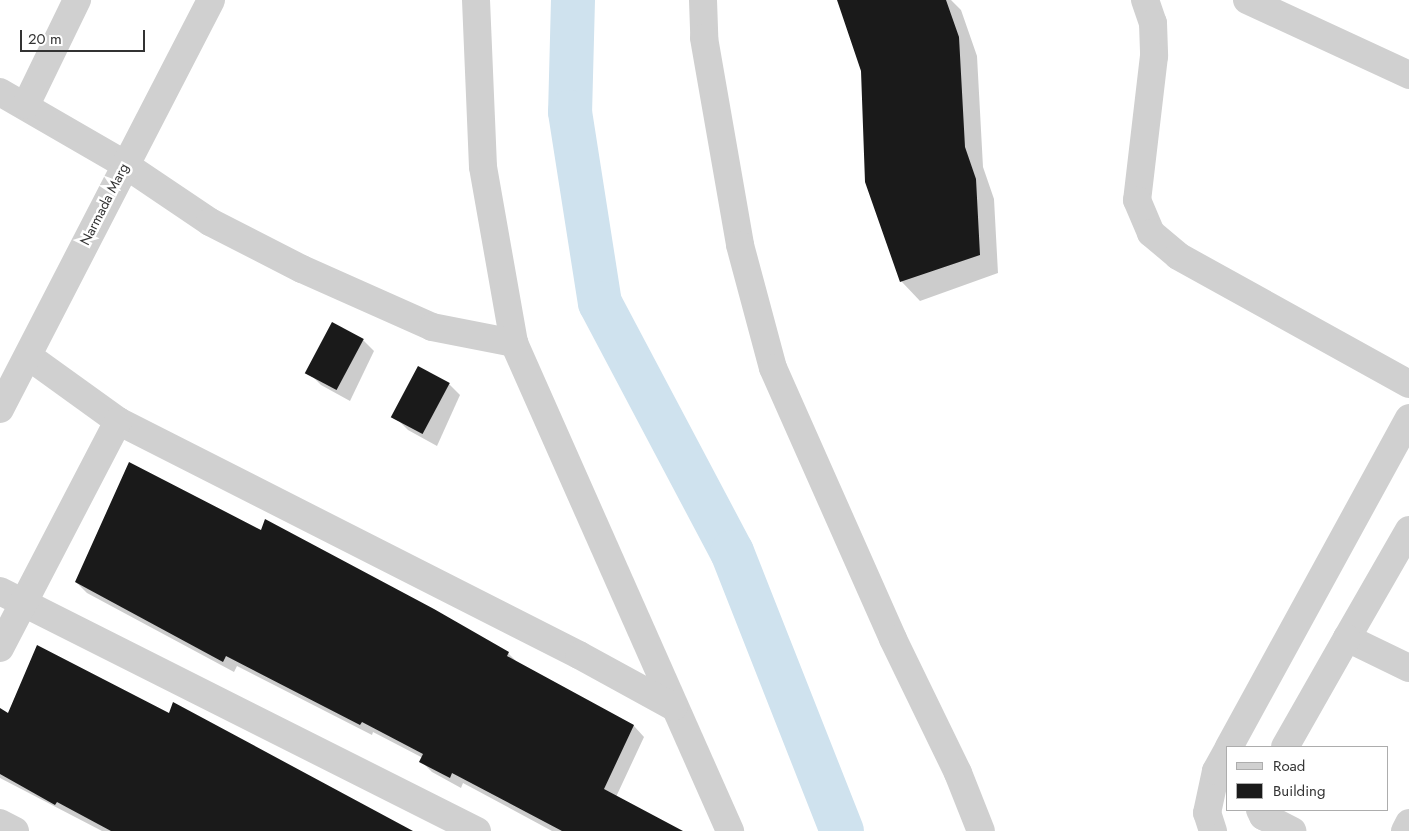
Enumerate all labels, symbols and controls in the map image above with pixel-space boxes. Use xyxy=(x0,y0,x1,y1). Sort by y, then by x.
scale bar xyxy=(22,20,148,52)
text: 20 m xyxy=(28,28,62,50)
street label: Narmada Marg xyxy=(76,160,132,248)
legend xyxy=(1226,746,1389,811)
text: Road xyxy=(1273,755,1305,777)
text: Building xyxy=(1273,780,1325,802)

